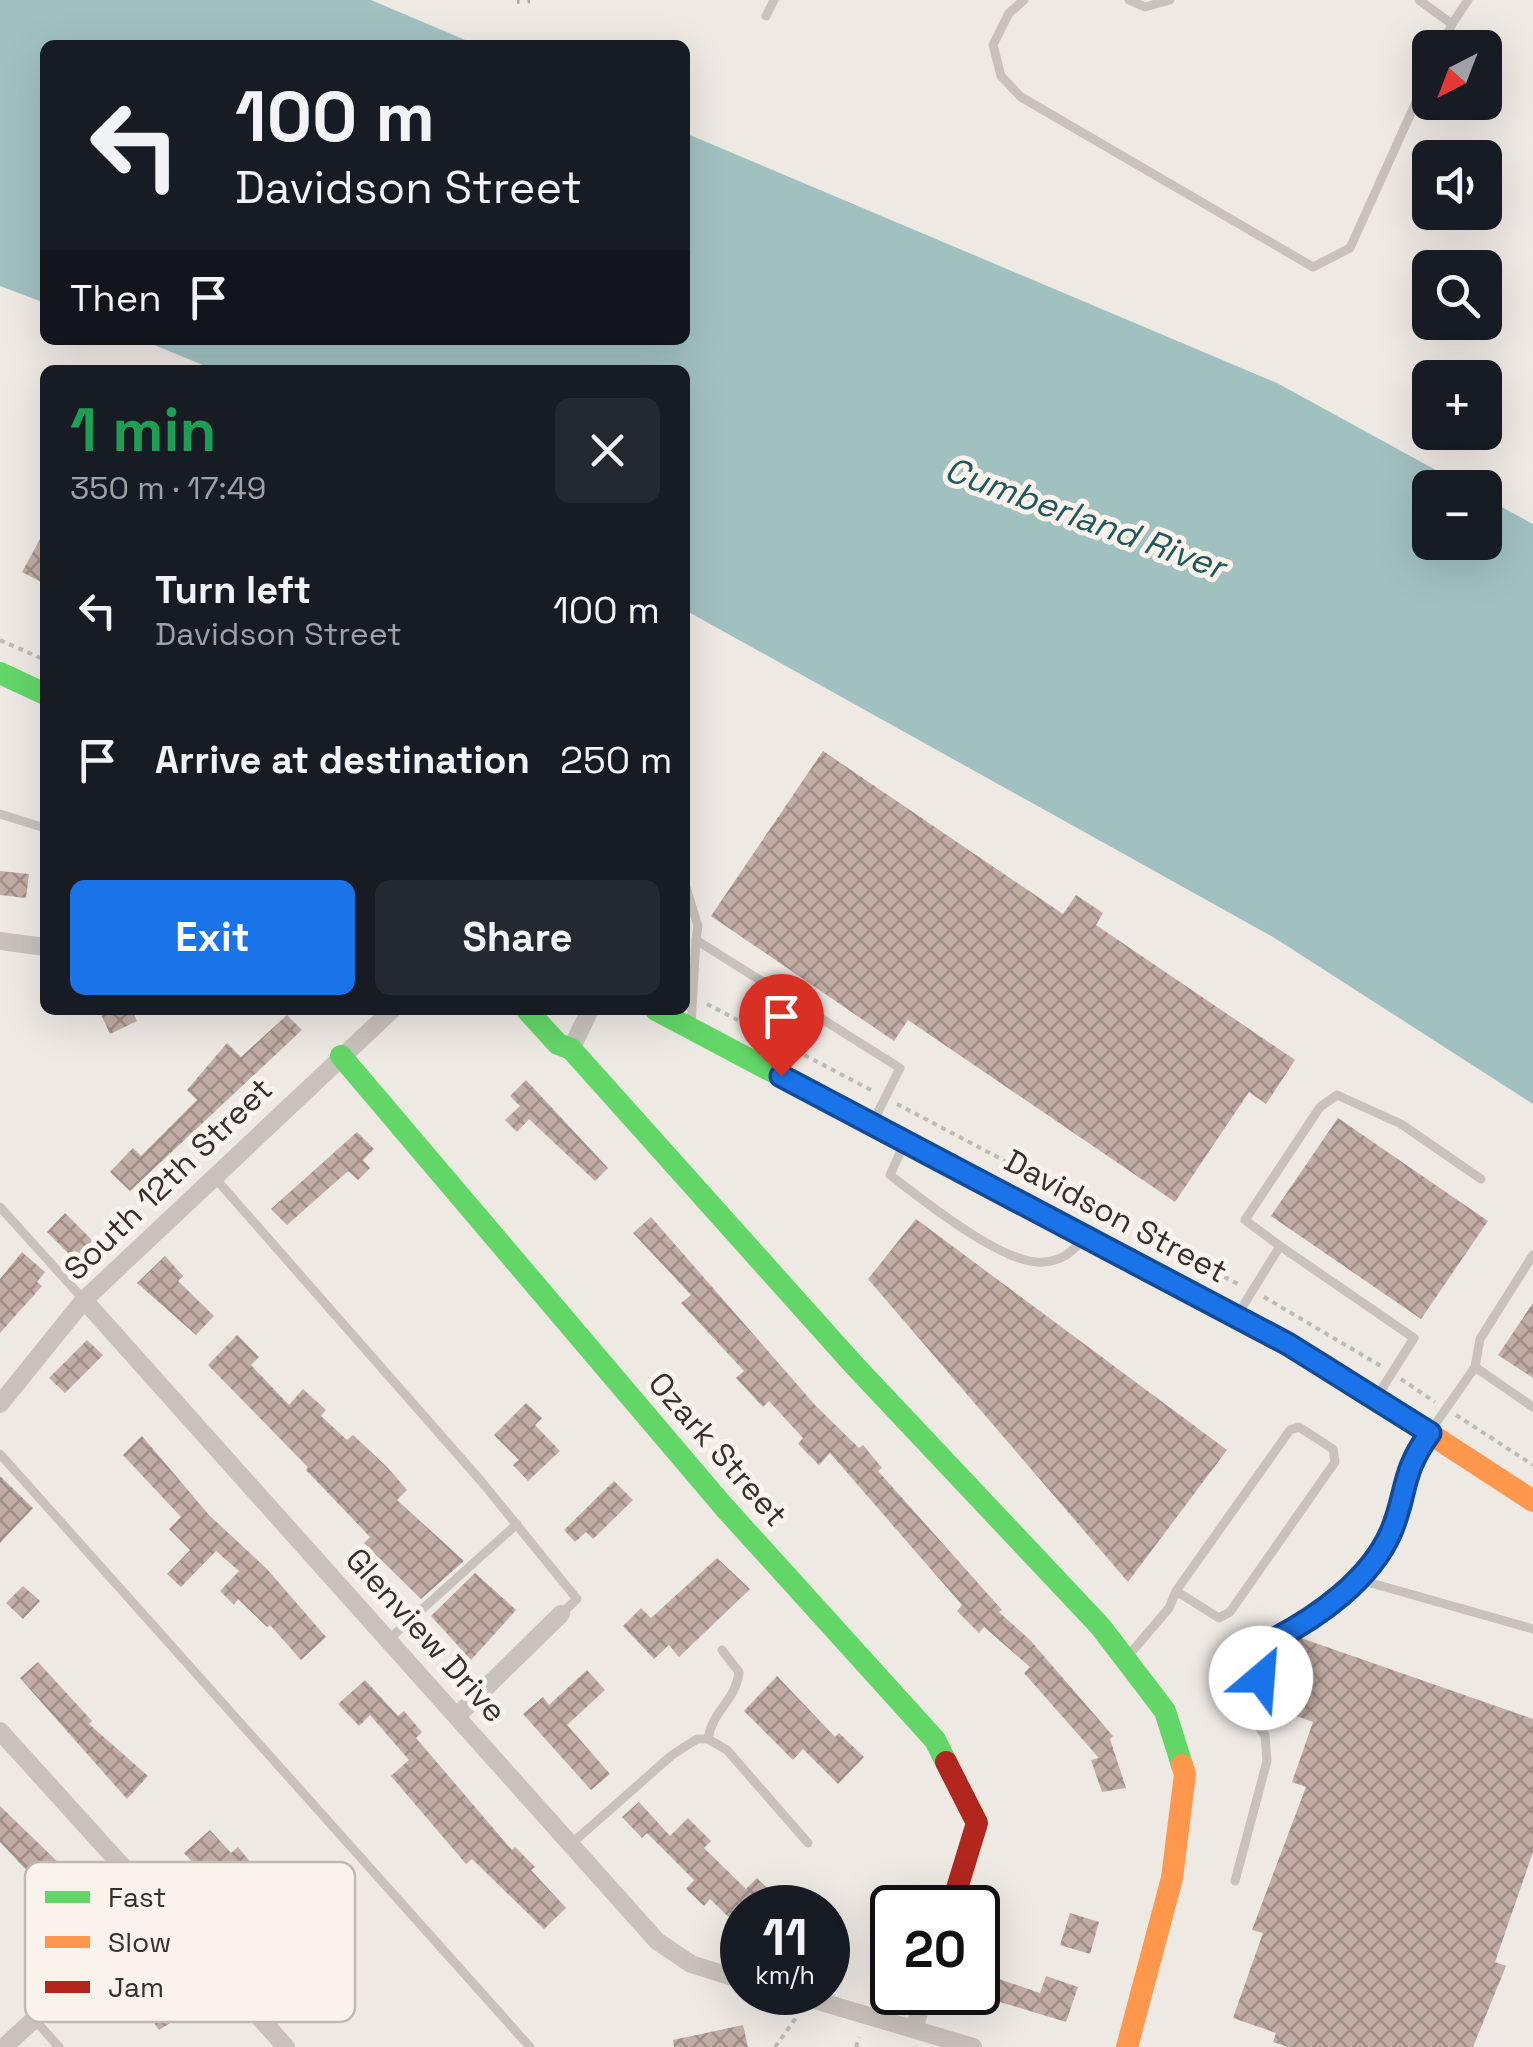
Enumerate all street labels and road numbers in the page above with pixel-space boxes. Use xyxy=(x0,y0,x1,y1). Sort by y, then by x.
street label: South 12th Street xyxy=(55,1069,281,1289)
street label: Davidson Street xyxy=(998,1140,1234,1292)
street label: Ozark Street xyxy=(640,1364,796,1534)
street label: Glenview Drive xyxy=(337,1539,515,1731)

